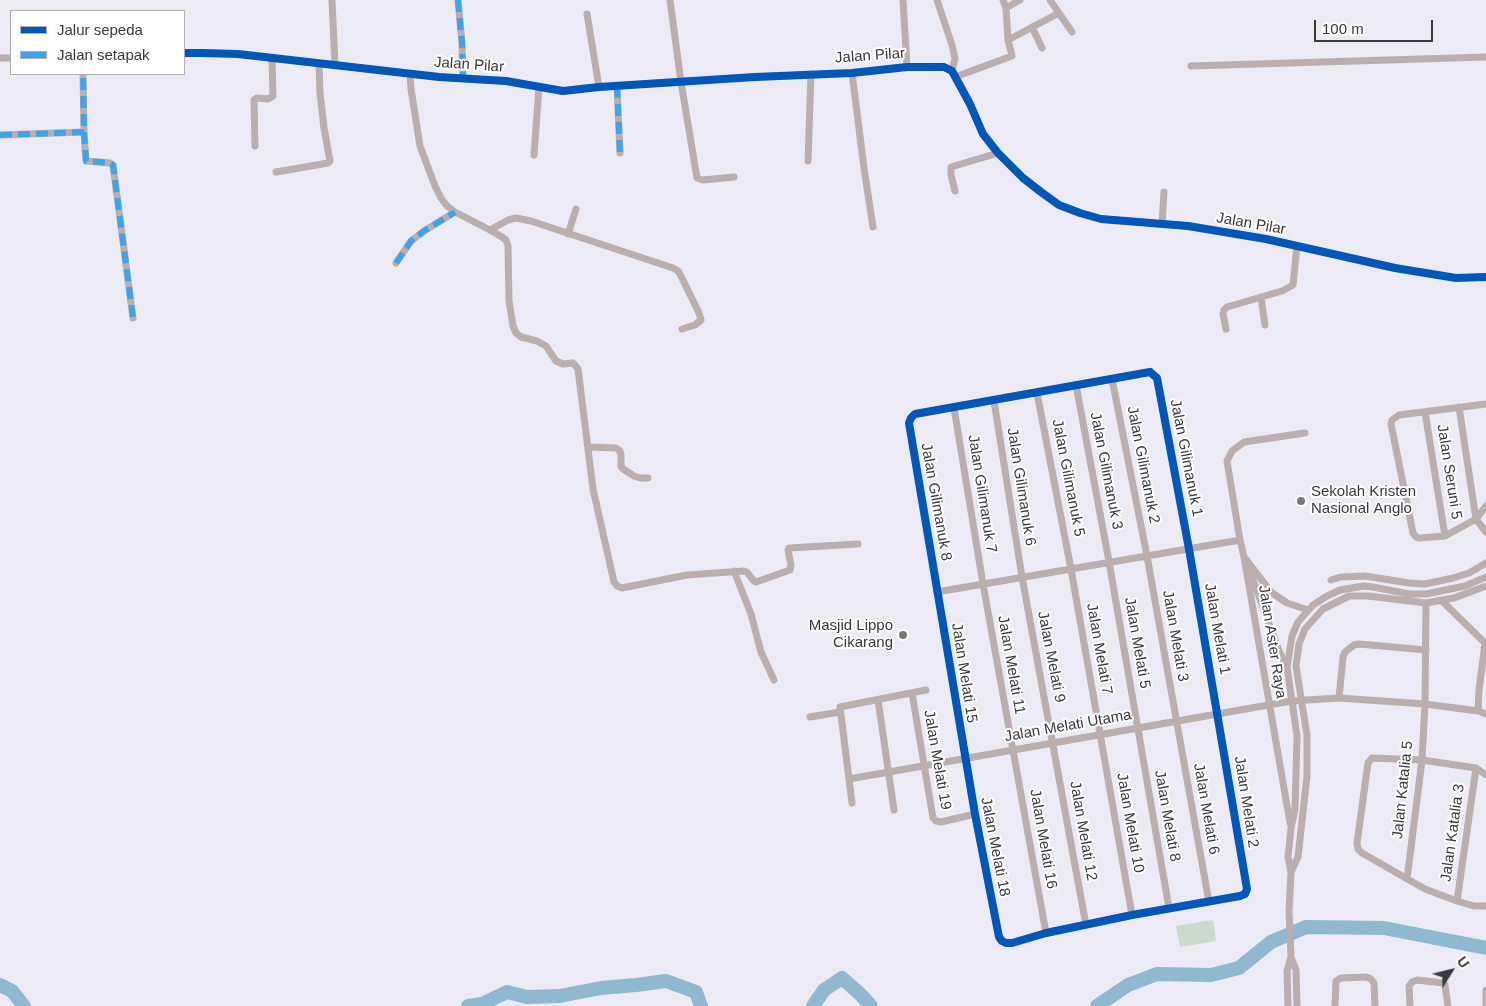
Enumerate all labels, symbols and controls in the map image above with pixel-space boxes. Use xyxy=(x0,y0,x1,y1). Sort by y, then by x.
legend xyxy=(10,10,185,75)
scale bar xyxy=(1316,10,1435,42)
text: 100 m xyxy=(1322,20,1364,37)
text: Jalur sepeda xyxy=(57,21,143,38)
street label: Jalan Pilar xyxy=(834,45,906,67)
text: Jalan setapak xyxy=(57,46,150,63)
street label: Jalan Pilar xyxy=(433,54,505,76)
street label: Jalan Pilar xyxy=(1215,209,1287,239)
street label: Jalan Gilimanuk 1 xyxy=(1166,398,1206,518)
street label: Jalan Gilimanuk 2 xyxy=(1123,405,1163,525)
street label: Jalan Gilimanuk 3 xyxy=(1086,411,1126,531)
street label: Jalan Gilimanuk 5 xyxy=(1048,418,1088,538)
street label: Jalan Seruni 5 xyxy=(1433,423,1465,521)
street label: Jalan Gilimanuk 6 xyxy=(1003,427,1039,547)
street label: Jalan Gilimanuk 7 xyxy=(964,434,1000,554)
street label: Jalan Gilimanuk 8 xyxy=(917,442,955,562)
place label: Sekolah Kristen Nasional Anglo xyxy=(1311,483,1416,518)
marker: Sekolah Kristen Nasional Anglo xyxy=(1295,495,1307,507)
street label: Jalan Melati 1 xyxy=(1200,582,1234,676)
street label: Jalan Aster Raya xyxy=(1254,584,1290,700)
street label: Jalan Melati 3 xyxy=(1158,589,1192,683)
street label: Jalan Melati 5 xyxy=(1120,596,1154,690)
street label: Jalan Melati 7 xyxy=(1082,602,1116,696)
street label: Jalan Melati 9 xyxy=(1033,610,1069,704)
street label: Jalan Melati 11 xyxy=(993,614,1029,716)
place label: Masjid Lippo Cikarang xyxy=(809,617,893,652)
street label: Jalan Melati 15 xyxy=(947,622,981,724)
marker: Masjid Lippo Cikarang xyxy=(897,629,909,641)
street label: Jalan Melati Utama xyxy=(1003,706,1133,746)
street label: Jalan Melati 19 xyxy=(919,709,955,811)
street label: Jalan Katalia 5 xyxy=(1389,740,1417,840)
street label: Jalan Melati 2 xyxy=(1230,755,1262,849)
street label: Jalan Melati 6 xyxy=(1189,762,1223,856)
street label: Jalan Melati 8 xyxy=(1150,769,1184,863)
street label: Jalan Melati 10 xyxy=(1112,772,1148,874)
street label: Jalan Melati 12 xyxy=(1065,780,1101,882)
street label: Jalan Katalia 3 xyxy=(1437,783,1469,883)
street label: Jalan Melati 16 xyxy=(1025,788,1061,890)
street label: Jalan Melati 18 xyxy=(977,796,1013,898)
north arrow xyxy=(1426,946,1476,996)
text: U xyxy=(1454,953,1473,971)

